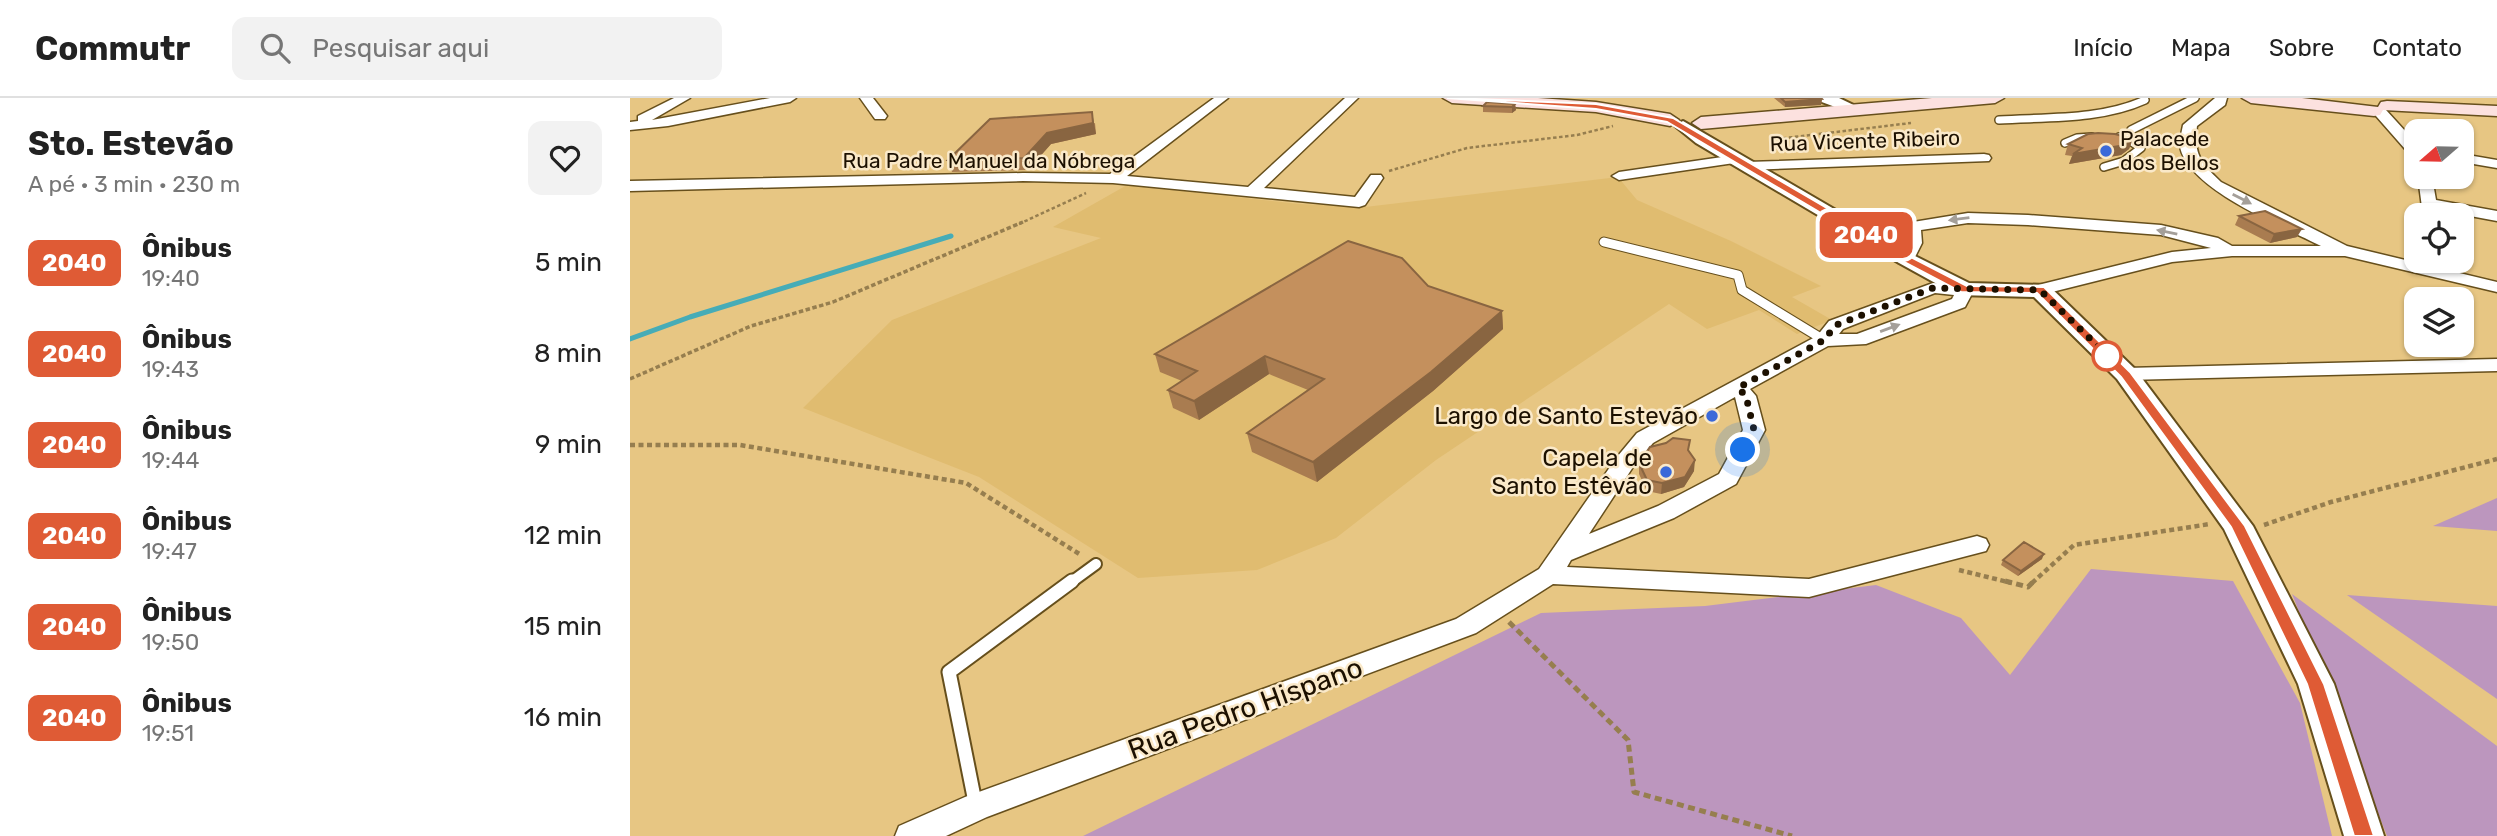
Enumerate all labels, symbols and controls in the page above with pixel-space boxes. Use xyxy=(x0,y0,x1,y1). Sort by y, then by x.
search box xyxy=(232,17,722,80)
text: Commutr xyxy=(35,29,190,68)
icon: search xyxy=(256,29,294,67)
text: Pesquisar aqui xyxy=(312,33,489,64)
text: Início xyxy=(2073,34,2133,62)
text: Mapa xyxy=(2171,34,2231,62)
text: Sobre xyxy=(2269,34,2334,62)
text: Contato xyxy=(2372,34,2462,62)
north arrow xyxy=(2404,119,2474,189)
map controls xyxy=(2404,119,2474,357)
button: heart xyxy=(528,121,602,195)
text: Sto. Estevão xyxy=(28,124,234,163)
street label: Rua Vicente Ribeiro xyxy=(1769,125,1961,156)
place label: Palacede dos Bellos xyxy=(2120,126,2219,175)
marker: Palacede dos Bellos xyxy=(2098,143,2114,159)
street label: Rua Padre Manuel da Nóbrega xyxy=(843,148,1135,173)
text: A pé · 3 min · 230 m xyxy=(28,170,240,198)
one-way arrow xyxy=(2232,193,2252,204)
button: locate xyxy=(2404,203,2474,273)
line badge: 2040 xyxy=(1817,212,1915,258)
one-way arrow xyxy=(1948,214,1970,225)
text: 2040 xyxy=(1834,221,1898,249)
one-way arrow xyxy=(2156,226,2178,237)
text: Ônibus xyxy=(142,233,232,264)
text: 5 min xyxy=(535,247,602,278)
text: 2040 xyxy=(42,249,107,277)
text: 19:40 xyxy=(142,264,200,292)
button: layers xyxy=(2404,287,2474,357)
one-way arrow xyxy=(1880,322,1901,333)
text: Ônibus xyxy=(142,324,232,355)
text: 8 min xyxy=(534,338,602,369)
text: 2040 xyxy=(42,340,107,368)
unlabelled marker xyxy=(2092,341,2122,371)
text: 19:43 xyxy=(142,355,199,383)
place label: Largo de Santo Estevão xyxy=(1434,402,1698,430)
marker: Largo de Santo Estevão xyxy=(1704,408,1720,424)
text: Ônibus xyxy=(142,415,232,446)
text: 9 min xyxy=(535,429,602,460)
text: 2040 xyxy=(42,431,107,459)
your location xyxy=(1725,432,1760,467)
place label: Capela de Santo Estêvão xyxy=(1491,444,1652,500)
text: 19:44 xyxy=(142,446,200,474)
marker: Capela de Santo Estêvão xyxy=(1658,464,1674,480)
text: Ônibus xyxy=(142,506,232,537)
text: 12 min xyxy=(524,520,602,551)
text: 2040 xyxy=(42,522,107,550)
text: 19:47 xyxy=(142,537,197,565)
text: Ônibus xyxy=(142,597,232,628)
text: 15 min xyxy=(524,611,602,642)
text: 2040 xyxy=(42,613,107,641)
text: 19:50 xyxy=(142,628,199,656)
street label: Rua Pedro Hispano xyxy=(1123,651,1367,766)
text: Ônibus xyxy=(142,688,232,719)
text: 16 min xyxy=(524,702,602,733)
text: 2040 xyxy=(42,704,107,732)
text: 19:51 xyxy=(142,719,194,747)

